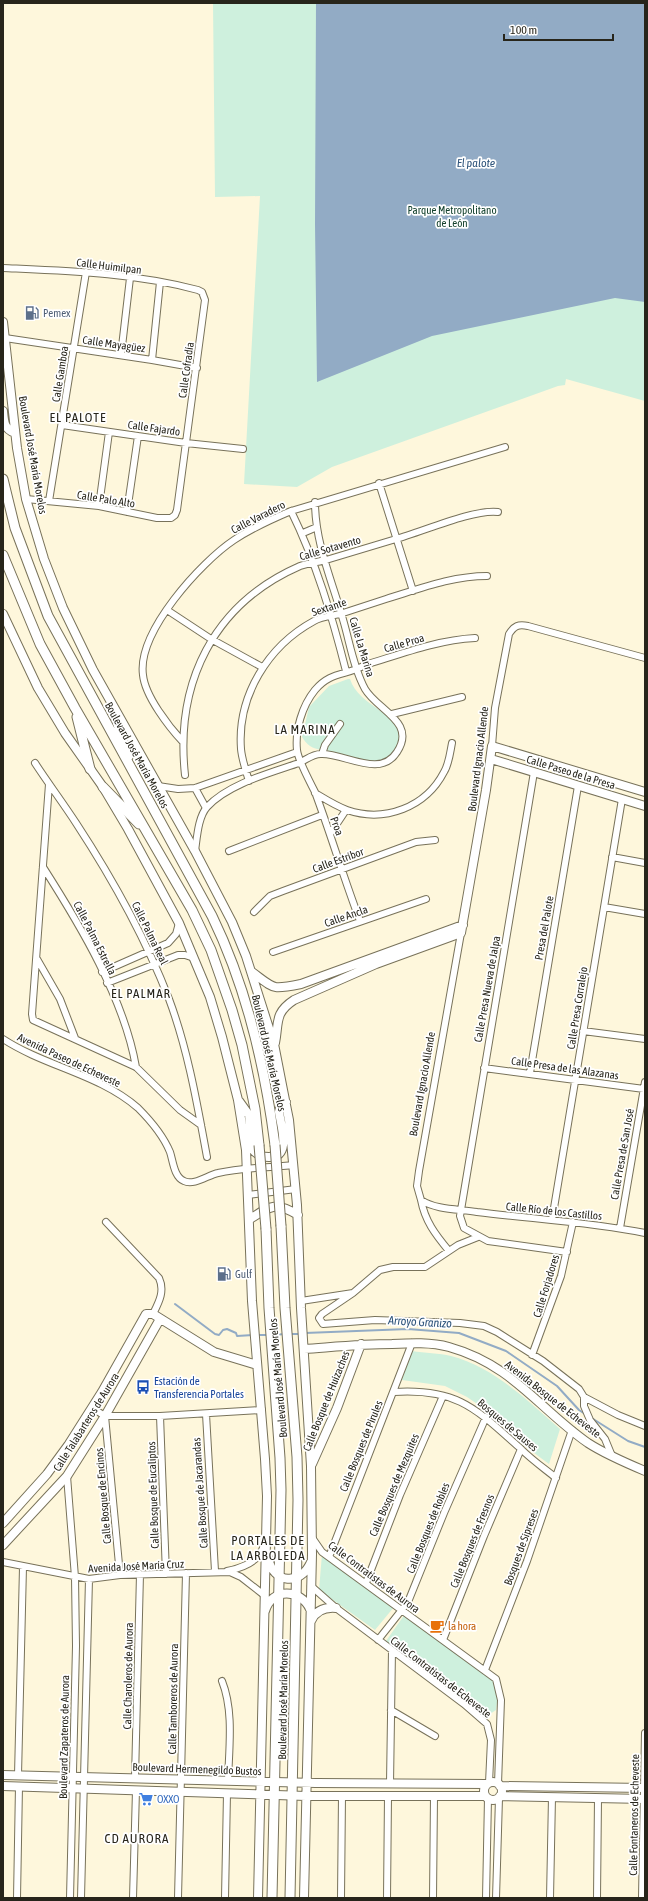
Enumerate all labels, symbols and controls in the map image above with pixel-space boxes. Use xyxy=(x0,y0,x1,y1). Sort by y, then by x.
scale bar xyxy=(504,16,613,42)
text: 100 m xyxy=(510,23,537,37)
water label: El palote xyxy=(457,156,496,170)
park label: Parque Metropolitano de León xyxy=(407,204,497,229)
street label: Calle Huimilpan xyxy=(76,256,142,276)
fuel station icon: Pemex xyxy=(24,305,40,321)
place label: Pemex xyxy=(43,307,71,319)
street label: Calle Mayagüez xyxy=(82,334,146,354)
street label: Calle Cofradía xyxy=(176,341,196,399)
street label: Calle Gamboa xyxy=(50,345,70,403)
street label: Boulevard José María Morelos xyxy=(17,395,49,515)
district label: EL PALOTE xyxy=(50,410,106,425)
street label: Calle Fajardo xyxy=(127,418,181,438)
street label: Calle Palo Alto xyxy=(76,488,136,510)
street label: Calle Varadero xyxy=(229,498,287,536)
street label: Calle Sotavento xyxy=(298,534,362,562)
street label: Sextante xyxy=(310,596,348,618)
street label: Calle La Marina xyxy=(347,616,377,678)
street label: Calle Proa xyxy=(383,632,425,654)
street label: Boulevard José María Morelos xyxy=(103,700,171,810)
street label: Boulevard Ignacio Allende xyxy=(466,706,490,812)
district label: LA MARINA xyxy=(274,722,336,737)
street label: Calle Paseo de la Presa xyxy=(525,753,617,791)
street label: Proa xyxy=(328,815,346,837)
street label: Calle Estribor xyxy=(311,845,366,875)
street label: Presa del Palote xyxy=(532,895,556,961)
street label: Calle Palma Estrella xyxy=(71,899,119,977)
street label: Calle Palma Real xyxy=(130,900,170,967)
street label: Calle Ancla xyxy=(323,903,369,929)
street label: Calle Presa Nueva de Jalpa xyxy=(472,935,502,1043)
street label: Calle Presa Corralejo xyxy=(565,966,589,1050)
district label: EL PALMAR xyxy=(111,986,171,1001)
street label: Boulevard José María Morelos xyxy=(250,993,288,1113)
street label: Avenida Paseo de Echeveste xyxy=(16,1031,122,1089)
street label: Boulevard Ignacio Allende xyxy=(407,1031,437,1137)
street label: Calle Presa de las Alazanas xyxy=(510,1055,620,1081)
street label: Calle Presa de San José xyxy=(608,1108,636,1200)
street label: Calle Río de los Castillos xyxy=(505,1200,603,1222)
street label: Calle Forjadores xyxy=(531,1253,561,1319)
fuel station icon: Gulf xyxy=(216,1266,232,1282)
place label: Gulf xyxy=(235,1268,252,1280)
water label: Arroyo Granizo xyxy=(387,1313,453,1331)
street label: Boulevard José María Morelos xyxy=(267,1318,289,1438)
street label: Calle Bosque de Huizaches xyxy=(300,1349,352,1453)
street label: Avenida Bosque de Echeveste xyxy=(503,1358,603,1440)
street label: Calle Talabarteros de Aurora xyxy=(51,1371,121,1473)
place label: Estación de Transferencia Portales xyxy=(154,1375,244,1400)
bus stop icon: Estación de Transferencia Portales xyxy=(135,1379,151,1395)
street label: Bosques de Sauses xyxy=(476,1396,541,1454)
street label: Calle Bosques de Pirules xyxy=(337,1399,385,1493)
street label: Calle Bosques de Mezquites xyxy=(367,1432,421,1538)
street label: Calle Bosque de Jacarandas xyxy=(190,1437,210,1549)
street label: Calle Bosque de Eucaliptos xyxy=(145,1441,161,1549)
street label: Calle Bosque de Encinos xyxy=(93,1447,113,1544)
street label: Calle Bosques de Robles xyxy=(404,1481,452,1575)
street label: Calle Bosques de Fresnos xyxy=(448,1492,496,1590)
street label: Bosques de Sipreses xyxy=(502,1507,540,1587)
district label: PORTALES DE LA ARBOLEDA xyxy=(230,1533,306,1563)
street label: Calle Contratistas de Aurora xyxy=(326,1539,422,1615)
street label: Avenida José María Cruz xyxy=(88,1557,184,1575)
cafe icon: la hora xyxy=(429,1618,445,1634)
place label: la hora xyxy=(448,1620,476,1632)
street label: Calle Charoleros de Aurora xyxy=(121,1623,135,1729)
street label: Calle Contratistas de Echeveste xyxy=(388,1634,494,1720)
street label: Boulevard José María Morelos xyxy=(276,1640,290,1760)
street label: Calle Tamboreros de Aurora xyxy=(166,1644,180,1754)
street label: Boulevard Zapateros de Aurora xyxy=(57,1675,71,1799)
street label: Calle Fontaneros de Echeveste xyxy=(627,1754,641,1876)
street label: Boulevard Hermenegildo Bustos xyxy=(132,1761,262,1777)
supermarket icon: OXXO xyxy=(138,1791,154,1807)
place label: OXXO xyxy=(157,1793,179,1805)
district label: CD AURORA xyxy=(105,1831,169,1846)

